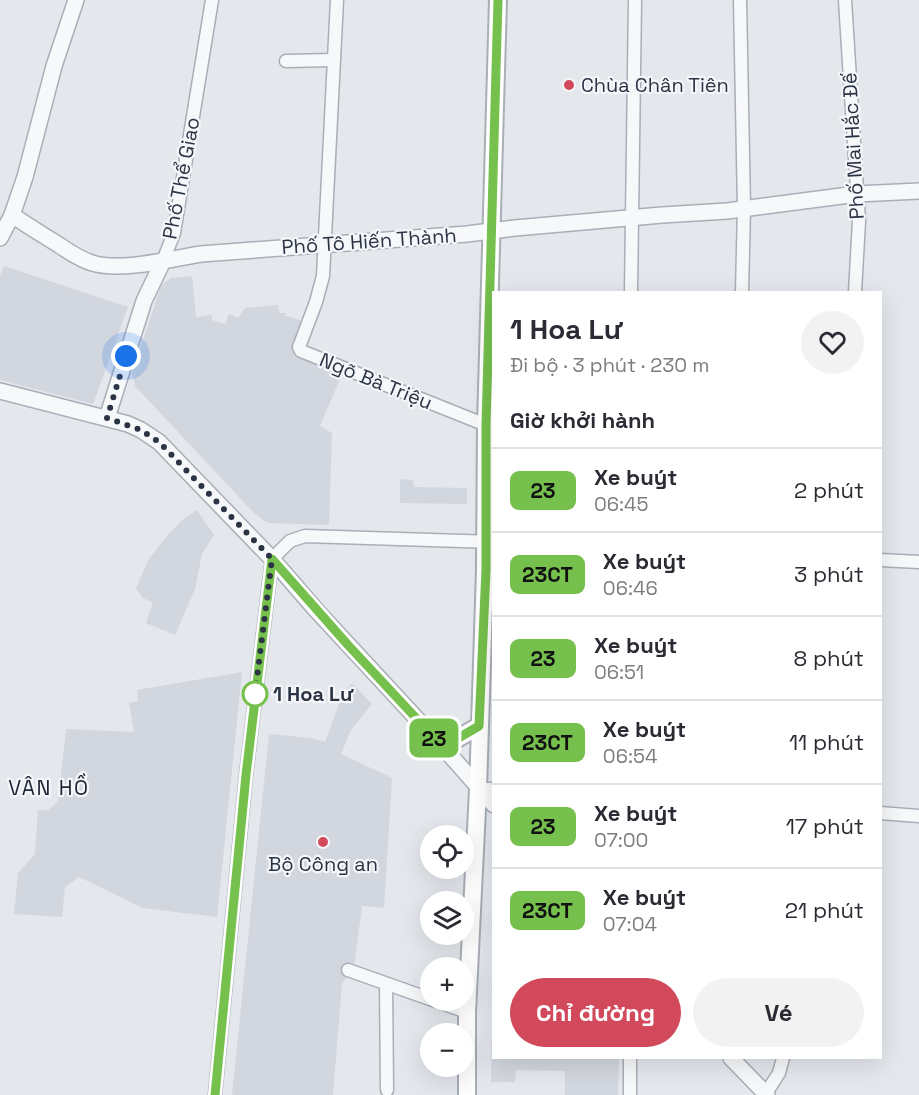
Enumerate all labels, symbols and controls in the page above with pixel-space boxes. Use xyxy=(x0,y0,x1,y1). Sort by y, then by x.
place label: Chùa Chân Tiên xyxy=(581,72,729,98)
street label: Phố Mai Hắc Đế xyxy=(836,72,870,220)
marker: Chùa Chân Tiên xyxy=(562,78,576,92)
street label: Phố Thể Giao xyxy=(156,115,206,241)
street label: Phố Tô Hiến Thành xyxy=(281,222,457,260)
text: 1 Hoa Lư xyxy=(510,311,623,347)
button: heart xyxy=(801,311,864,374)
your location xyxy=(111,341,141,371)
street label: Ngõ Bà Triệu xyxy=(316,347,436,415)
text: Đi bộ · 3 phút · 230 m xyxy=(510,352,709,378)
text: Giờ khởi hành xyxy=(510,406,655,434)
text: Xe buýt xyxy=(594,463,677,491)
text: 2 phút xyxy=(794,476,864,504)
text: 23 xyxy=(530,477,556,504)
text: 06:45 xyxy=(594,491,649,517)
text: Xe buýt xyxy=(603,547,686,575)
text: 3 phút xyxy=(794,560,864,588)
text: 23CT xyxy=(522,561,573,588)
text: 06:46 xyxy=(603,575,658,601)
text: Xe buýt xyxy=(594,631,677,659)
text: 8 phút xyxy=(794,644,864,672)
text: 23 xyxy=(530,645,556,672)
text: 06:51 xyxy=(594,659,644,685)
marker: 1 Hoa Lư xyxy=(242,681,268,707)
place label: 1 Hoa Lư xyxy=(273,681,354,707)
text: Xe buýt xyxy=(603,715,686,743)
line badge: 23 xyxy=(407,718,461,758)
text: 23 xyxy=(421,725,447,752)
text: 11 phút xyxy=(789,728,864,756)
text: 23CT xyxy=(522,729,573,756)
text: 06:54 xyxy=(603,743,657,769)
district label: VÂN HỒ xyxy=(8,773,90,801)
text: Xe buýt xyxy=(594,799,677,827)
text: 17 phút xyxy=(786,812,864,840)
text: 23 xyxy=(530,813,556,840)
map controls xyxy=(420,825,474,1077)
button: locate xyxy=(420,825,474,879)
text: 07:00 xyxy=(594,827,648,853)
marker: Bộ Công an xyxy=(316,835,330,849)
place label: Bộ Công an xyxy=(268,851,378,877)
text: Xe buýt xyxy=(603,883,686,911)
button: layers xyxy=(420,891,474,945)
text: 21 phút xyxy=(785,896,864,924)
text: 23CT xyxy=(522,897,573,924)
text: 07:04 xyxy=(603,911,657,937)
button: + xyxy=(420,957,474,1011)
button: Chỉ đường xyxy=(510,978,681,1047)
button: Vé xyxy=(693,978,864,1047)
button: − xyxy=(420,1023,474,1077)

